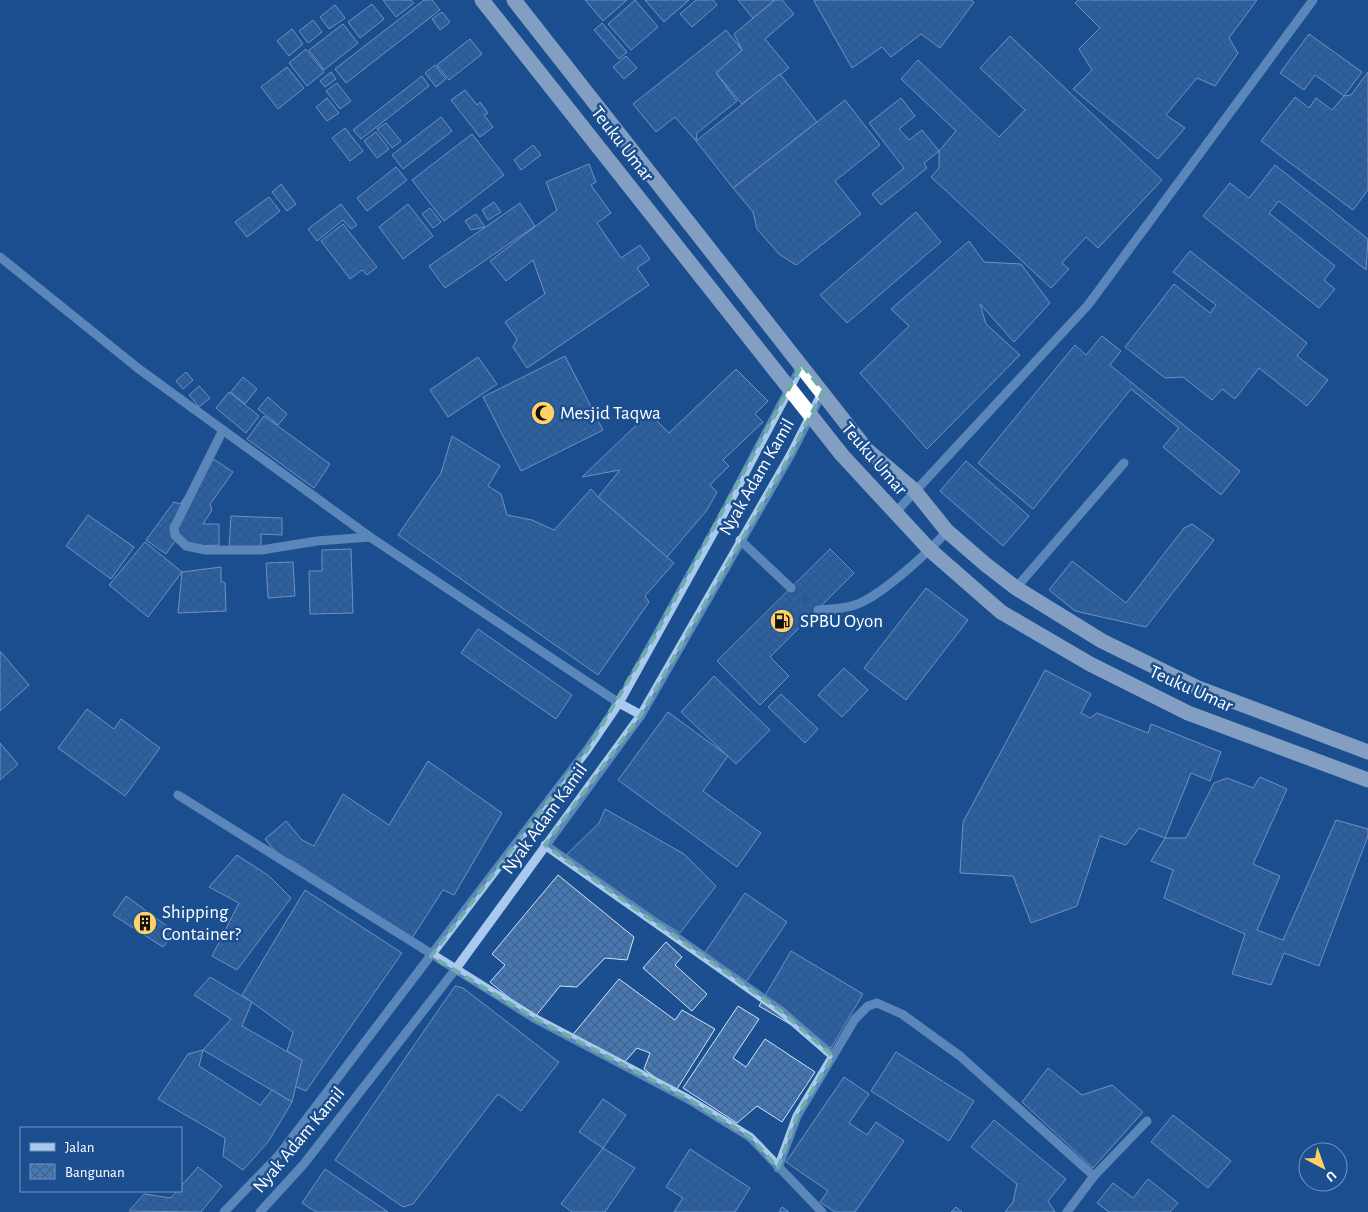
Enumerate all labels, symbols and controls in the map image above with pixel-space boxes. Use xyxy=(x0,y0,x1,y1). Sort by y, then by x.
street label: Teuku Umar xyxy=(587,103,657,185)
mosque icon: Mesjid Taqwa xyxy=(530,400,556,426)
place label: Mesjid Taqwa xyxy=(560,404,661,423)
street label: Nyak Adam Kamil xyxy=(716,415,798,539)
street label: Teuku Umar xyxy=(837,419,911,499)
fuel station icon: SPBU Oyon xyxy=(769,608,795,634)
place label: SPBU Oyon xyxy=(800,612,883,631)
street label: Teuku Umar xyxy=(1146,662,1236,716)
street label: Nyak Adam Kamil xyxy=(499,760,591,878)
place label: Shipping Container? xyxy=(162,903,242,944)
building icon: Shipping Container? xyxy=(132,910,158,936)
street label: Nyak Adam Kamil xyxy=(249,1084,349,1196)
legend xyxy=(20,1127,182,1192)
text: Jalan xyxy=(65,1140,95,1155)
north arrow xyxy=(1298,1142,1348,1192)
text: Bangunan xyxy=(65,1165,125,1180)
text: U xyxy=(1323,1168,1339,1184)

